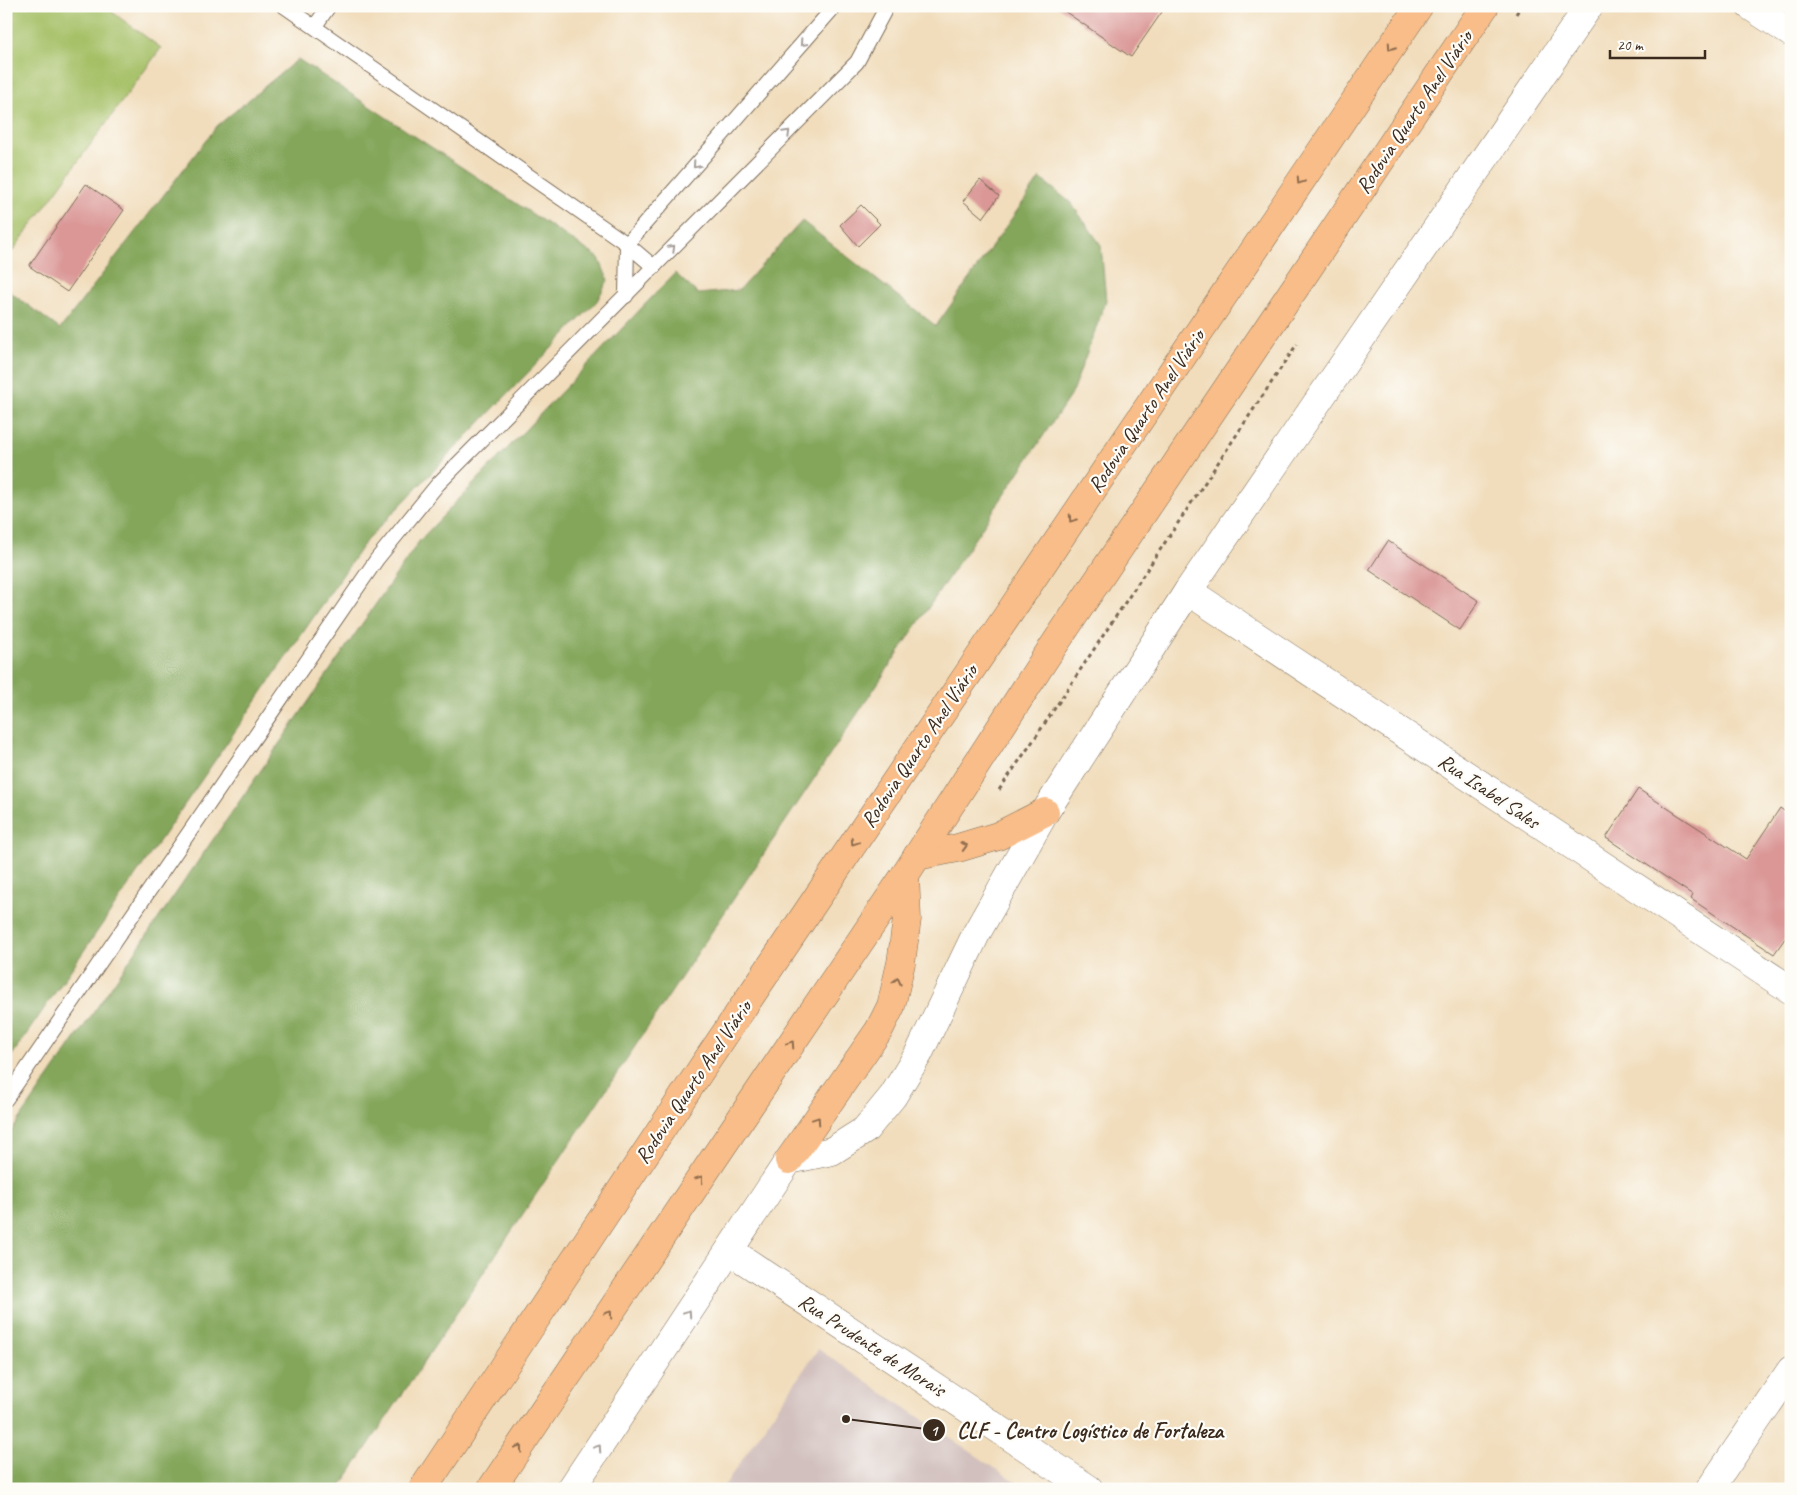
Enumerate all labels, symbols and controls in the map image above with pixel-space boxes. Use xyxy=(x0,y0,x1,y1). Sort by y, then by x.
street label: Rodovia Quarto Anel Viário xyxy=(1350,23,1480,198)
scale bar xyxy=(1610,28,1704,60)
text: 20 m xyxy=(1617,36,1644,55)
one-way arrow xyxy=(800,37,809,46)
one-way arrow xyxy=(1388,41,1397,50)
one-way arrow xyxy=(781,130,790,139)
one-way arrow xyxy=(693,160,702,169)
one-way arrow xyxy=(1297,176,1307,185)
one-way arrow xyxy=(667,245,676,254)
street label: Rodovia Quarto Anel Viário xyxy=(1082,322,1212,497)
one-way arrow xyxy=(1069,514,1079,523)
street label: Rodovia Quarto Anel Viário xyxy=(855,657,985,832)
street label: Rua Isabel Sales xyxy=(1433,748,1546,835)
one-way arrow xyxy=(851,837,860,846)
one-way arrow xyxy=(960,841,968,851)
one-way arrow xyxy=(891,976,902,985)
street label: Rodovia Quarto Anel Viário xyxy=(629,993,759,1168)
one-way arrow xyxy=(785,1040,794,1050)
one-way arrow xyxy=(811,1117,820,1126)
one-way arrow xyxy=(694,1175,703,1185)
street label: Rua Prudente de Morais xyxy=(794,1288,952,1403)
one-way arrow xyxy=(682,1309,691,1319)
one-way arrow xyxy=(603,1310,612,1319)
callout: CLF - Centro Logístico de Fortaleza xyxy=(922,1412,1233,1449)
text: CLF - Centro Logístico de Fortaleza xyxy=(957,1417,1225,1445)
text: 1 xyxy=(931,1422,940,1441)
one-way arrow xyxy=(592,1444,601,1454)
one-way arrow xyxy=(512,1445,522,1454)

